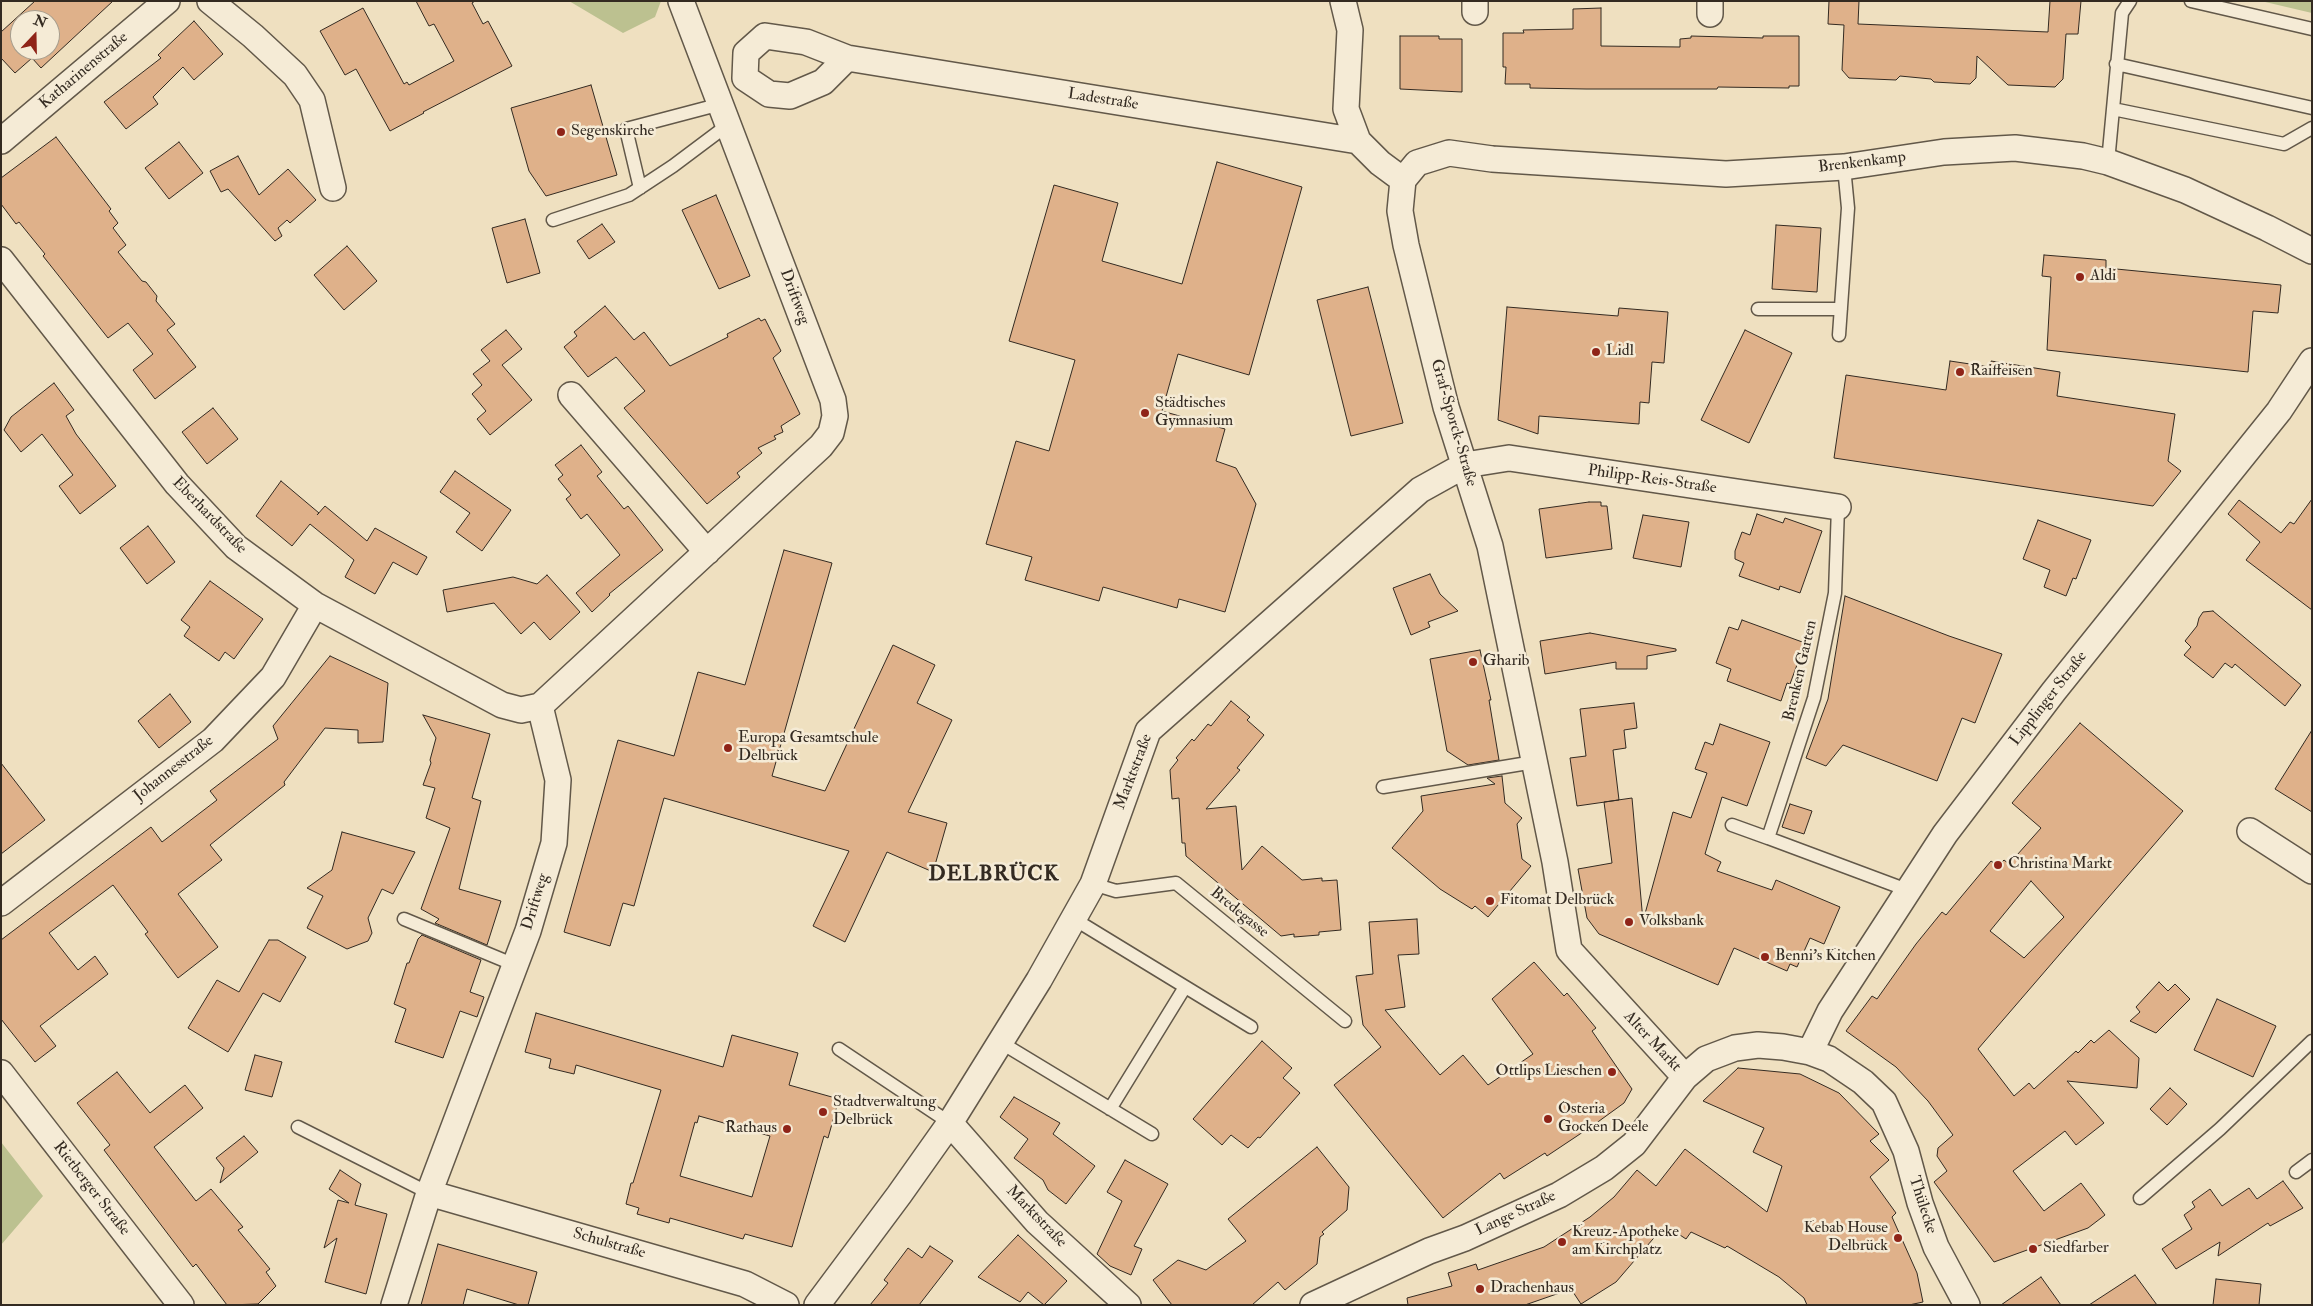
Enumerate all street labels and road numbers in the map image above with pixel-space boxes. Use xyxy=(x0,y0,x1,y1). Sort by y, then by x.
street label: Katharinenstraße xyxy=(36,28,132,114)
street label: Ladestraße xyxy=(1066,85,1140,115)
street label: Brenkenkamp xyxy=(1817,148,1907,178)
street label: Driftweg xyxy=(775,267,813,327)
street label: Graf-Sporck-Straße xyxy=(1426,357,1480,489)
street label: Philipp-Reis-Straße xyxy=(1586,461,1718,499)
street label: Eberhardstraße xyxy=(168,474,250,558)
street label: Brenken Garten xyxy=(1780,619,1822,723)
street label: Lipplinger Straße xyxy=(2006,648,2092,750)
street label: Johannesstraße xyxy=(130,732,218,806)
street label: Marktstraße xyxy=(1111,732,1157,812)
street label: Driftweg xyxy=(518,871,554,933)
street label: Bredegasse xyxy=(1206,884,1272,942)
street label: Alter Markt xyxy=(1619,1008,1685,1076)
street label: Rietberger Straße xyxy=(48,1138,134,1240)
street label: Thülecke xyxy=(1904,1174,1940,1236)
street label: Marktstraße xyxy=(1002,1182,1070,1252)
street label: Lange Straße xyxy=(1473,1187,1559,1241)
street label: Schulstraße xyxy=(571,1224,647,1264)

